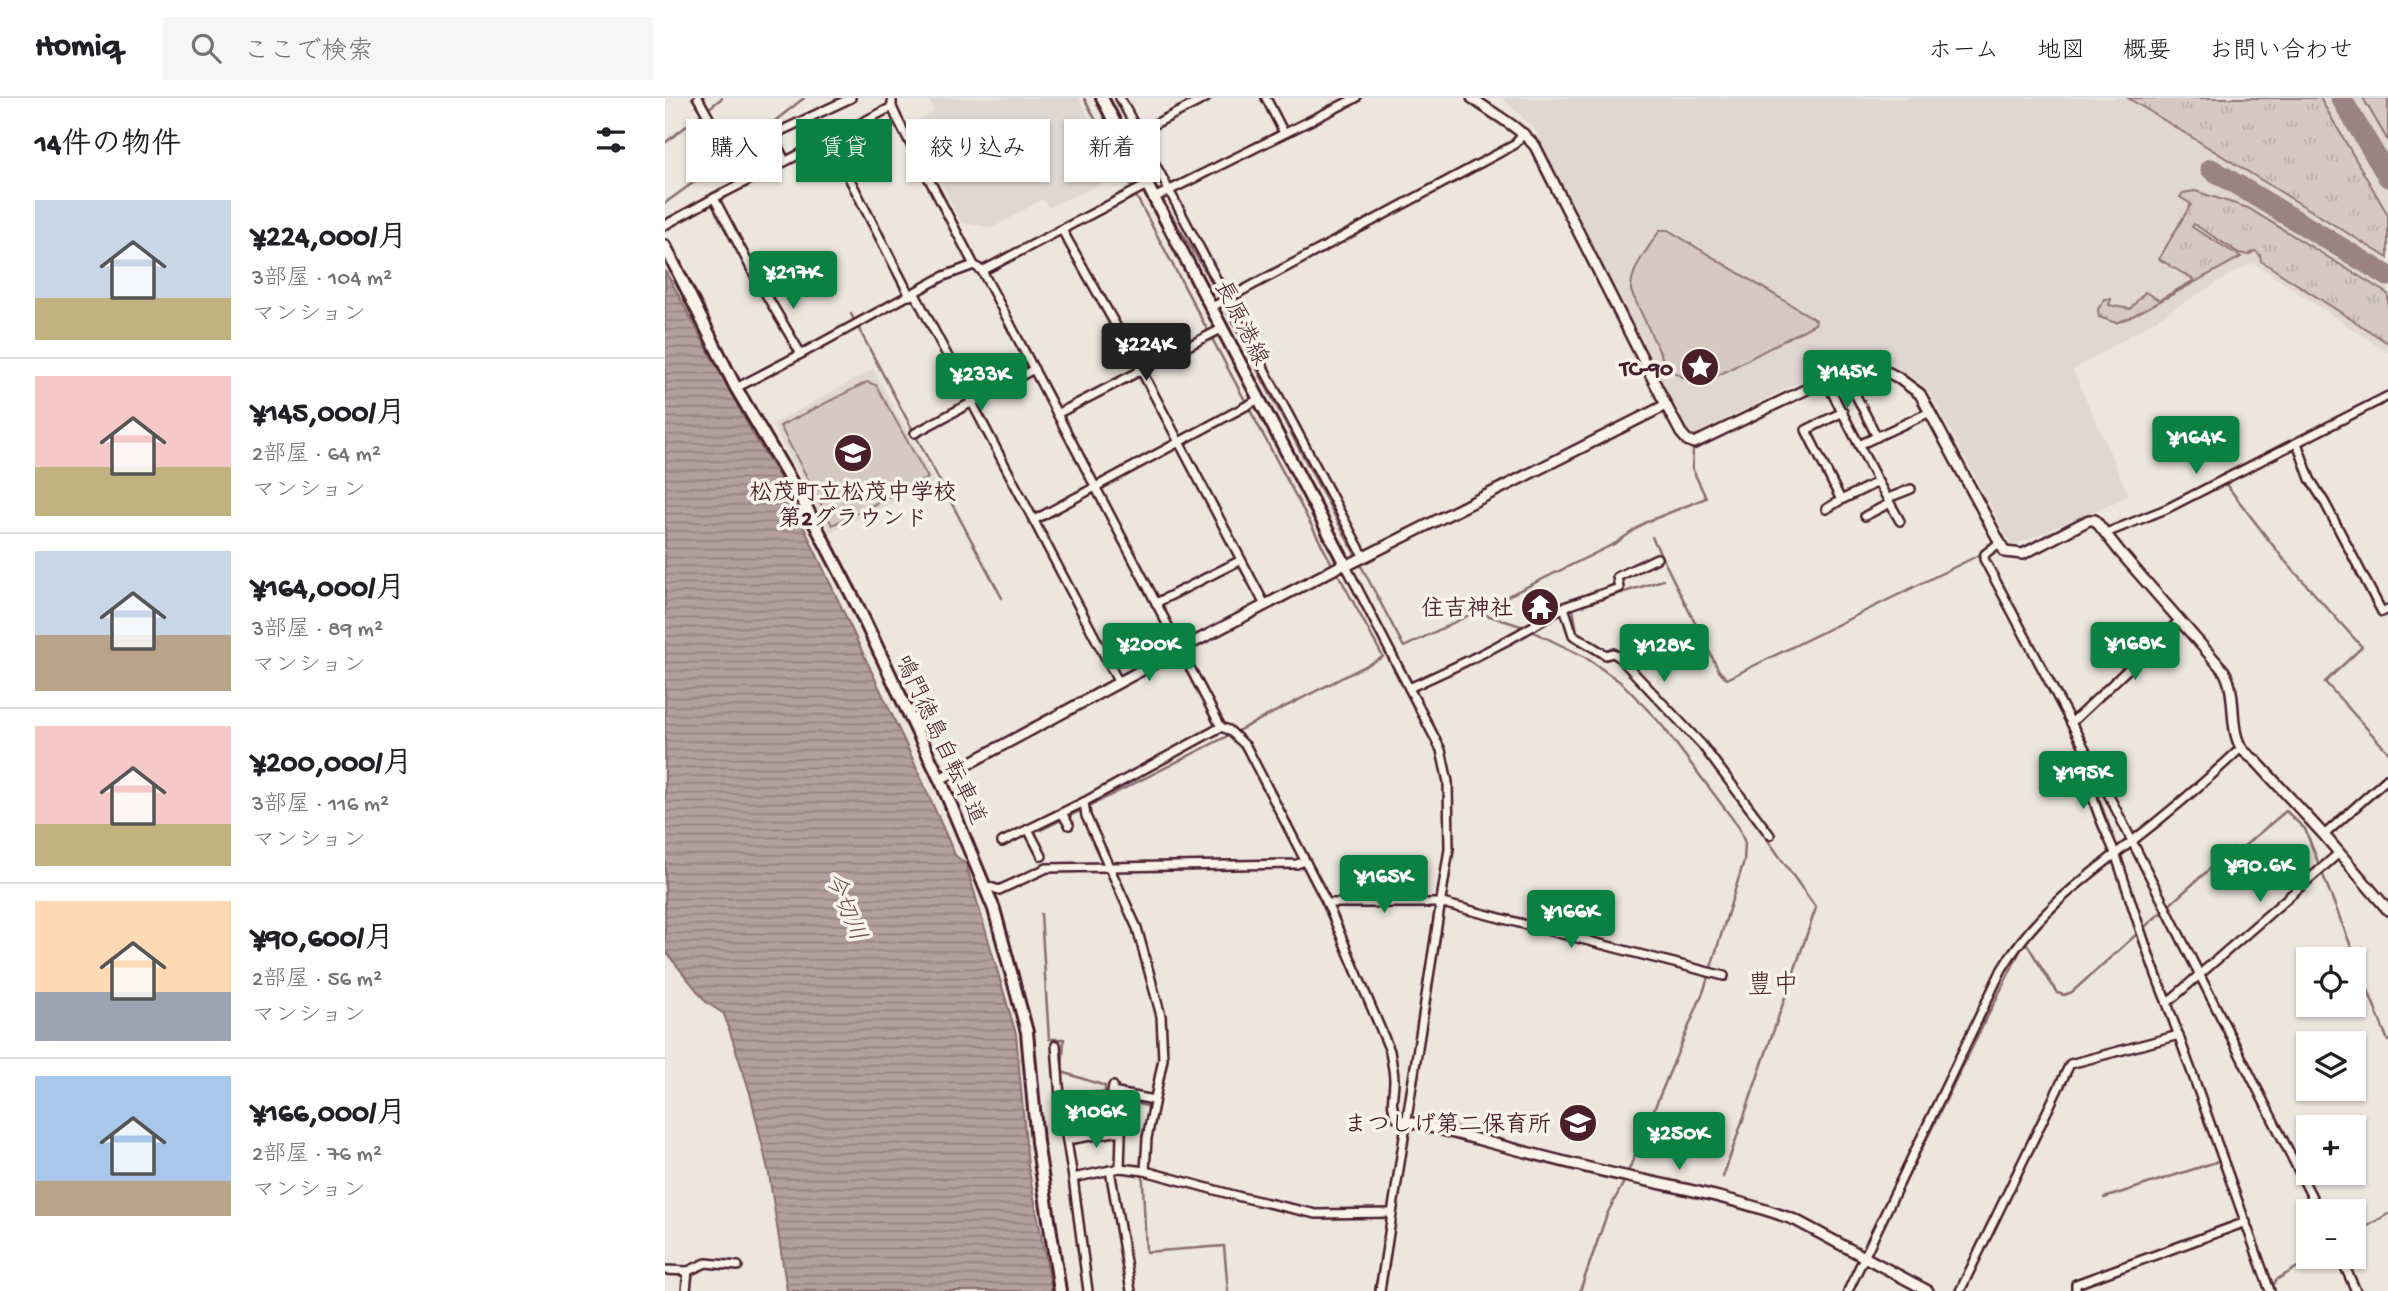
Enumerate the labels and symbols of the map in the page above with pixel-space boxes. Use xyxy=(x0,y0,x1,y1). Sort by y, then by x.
pin: ¥217K xyxy=(744,252,842,311)
street label: 長原港線 xyxy=(1207,276,1274,371)
pin: ¥224K xyxy=(1097,324,1195,383)
place icon: TC-90 xyxy=(1679,346,1721,388)
pin: ¥145K xyxy=(1798,350,1896,410)
pin: ¥233K xyxy=(932,354,1030,413)
place label: TC-90 xyxy=(1618,357,1673,384)
pin: ¥164K xyxy=(2147,416,2245,476)
school or university icon: 松茂町立松茂中学校 第2グラウンド xyxy=(832,432,874,474)
place label: 松茂町立松茂中学校 第2グラウンド xyxy=(750,480,957,534)
temple icon: 住吉神社 xyxy=(1519,586,1561,628)
place label: 住吉神社 xyxy=(1421,596,1513,624)
pin: ¥168K xyxy=(2086,622,2184,682)
pin: ¥200K xyxy=(1100,624,1198,683)
pin: ¥128K xyxy=(1615,624,1713,684)
street label: 鳴門徳島自転車道 xyxy=(888,651,991,830)
pin: ¥195K xyxy=(2034,752,2132,811)
pin: ¥90.6K xyxy=(2203,844,2317,904)
pin: ¥165K xyxy=(1335,856,1433,915)
water label: 今切川 xyxy=(817,868,872,946)
pin: ¥166K xyxy=(1522,890,1620,950)
district label: 豊中 xyxy=(1747,970,1799,1003)
pin: ¥106K xyxy=(1047,1090,1145,1150)
school or university icon: まつしげ第二保育所 xyxy=(1557,1102,1599,1144)
place label: まつしげ第二保育所 xyxy=(1344,1112,1551,1140)
pin: ¥250K xyxy=(1630,1112,1728,1172)

